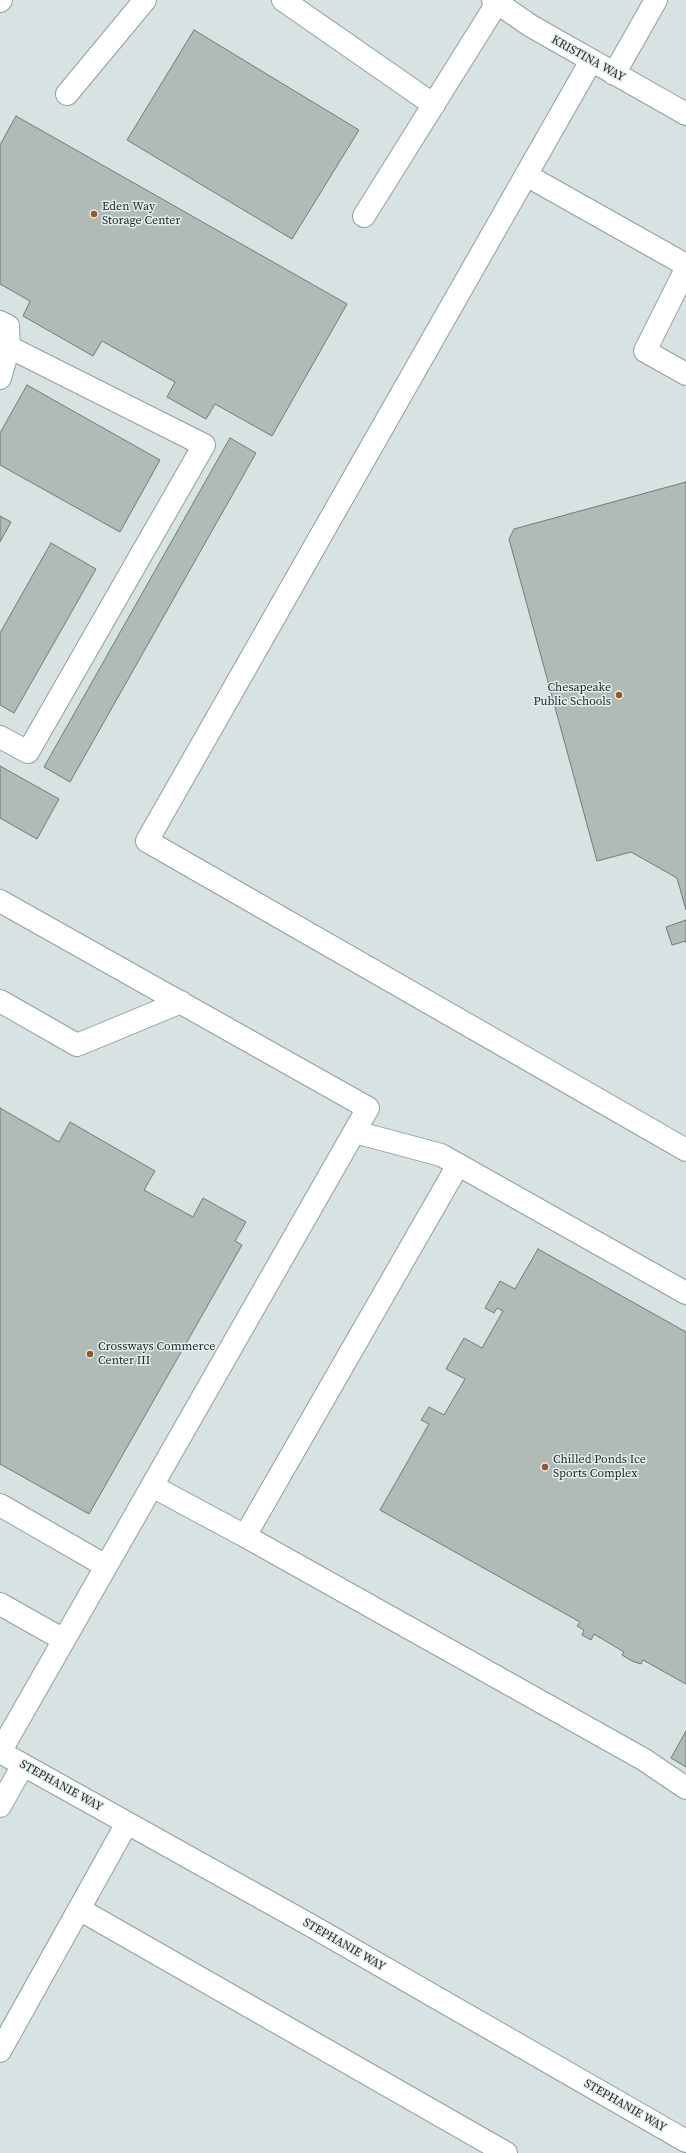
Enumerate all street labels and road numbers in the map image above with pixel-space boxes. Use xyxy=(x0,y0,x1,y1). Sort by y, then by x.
street label: KRISTINA WAY xyxy=(549,33,627,85)
street label: STEPHANIE WAY xyxy=(17,1757,105,1815)
street label: STEPHANIE WAY xyxy=(300,1916,388,1974)
street label: STEPHANIE WAY xyxy=(581,2077,669,2135)

